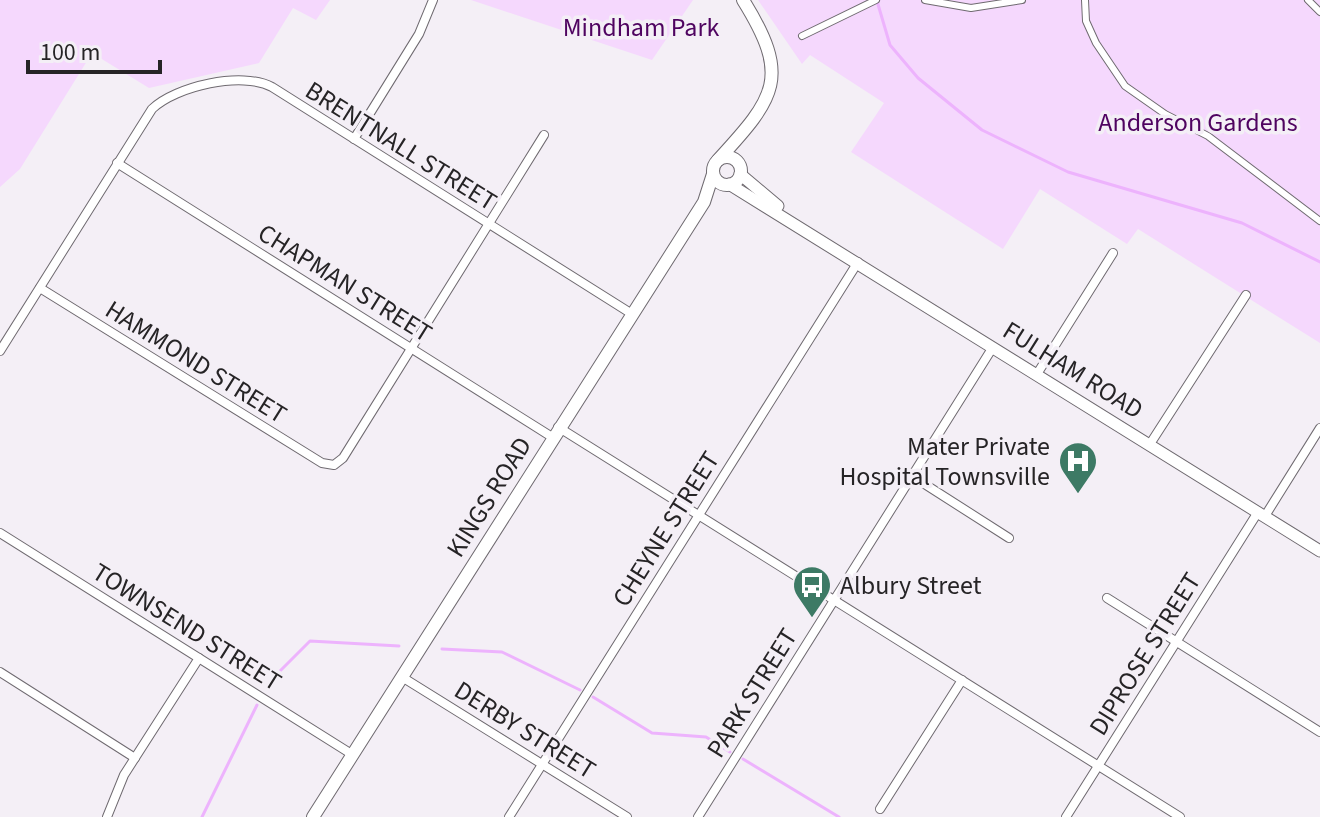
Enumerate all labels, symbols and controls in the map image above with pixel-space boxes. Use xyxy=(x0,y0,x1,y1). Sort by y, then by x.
park label: Mindham Park xyxy=(563,9,719,46)
scale bar xyxy=(28,24,160,74)
text: 100 m xyxy=(40,35,100,70)
street label: BRENTNALL STREET xyxy=(298,72,504,220)
park label: Anderson Gardens xyxy=(1098,104,1298,141)
street label: CHAPMAN STREET xyxy=(251,215,439,351)
street label: HAMMOND STREET xyxy=(98,291,294,433)
street label: FULHAM ROAD xyxy=(996,312,1150,428)
place label: Mater Private Hospital Townsville xyxy=(839,428,1050,495)
street label: KINGS ROAD xyxy=(437,430,541,564)
hospital icon: Mater Private Hospital Townsville xyxy=(1057,440,1099,495)
street label: CHEYNE STREET xyxy=(603,444,729,614)
street label: TOWNSEND STREET xyxy=(85,554,289,700)
bus stop icon: Albury Street xyxy=(791,564,833,619)
street label: DIPROSE STREET xyxy=(1080,565,1210,743)
place label: Albury Street xyxy=(840,567,982,604)
street label: PARK STREET xyxy=(698,621,806,765)
street label: DERBY STREET xyxy=(447,672,603,788)

